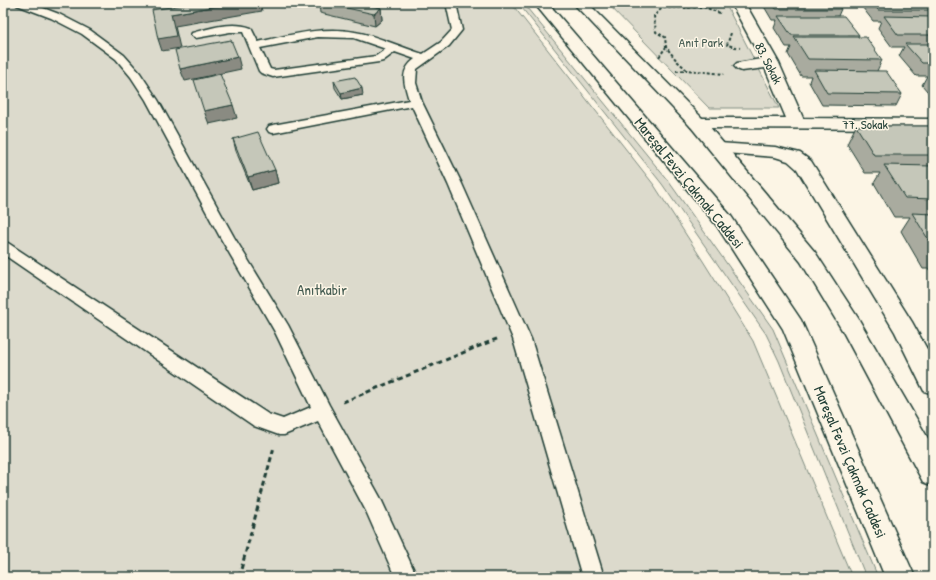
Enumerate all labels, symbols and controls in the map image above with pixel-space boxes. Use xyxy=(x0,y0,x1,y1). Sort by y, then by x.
park label: Anıt Park xyxy=(679,33,724,51)
street label: 83. Sokak xyxy=(751,39,787,87)
street label: Mareşal Fevzi Çakmak Caddesi xyxy=(630,113,749,253)
street label: 77. Sokak xyxy=(842,115,888,133)
park label: Anıtkabir xyxy=(297,279,347,300)
street label: Mareşal Fevzi Çakmak Caddesi xyxy=(809,382,892,541)

